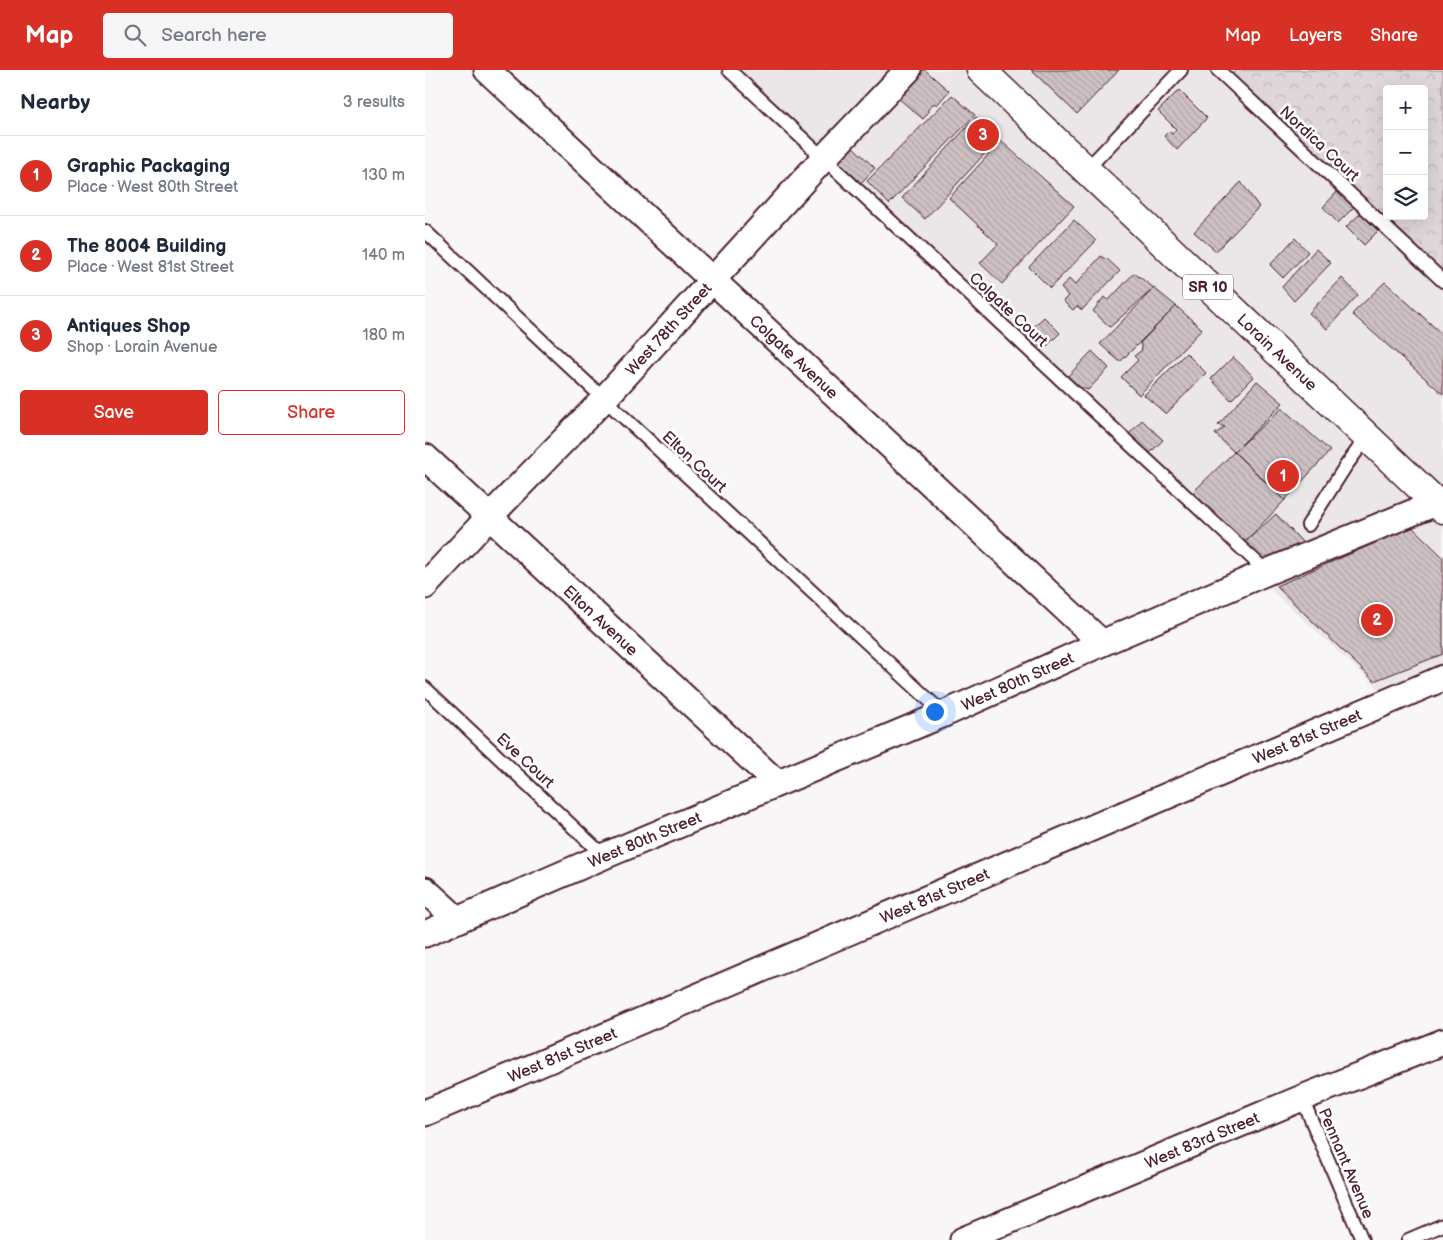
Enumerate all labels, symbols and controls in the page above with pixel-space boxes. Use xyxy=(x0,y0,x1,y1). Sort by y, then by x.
search box xyxy=(103,13,453,58)
text: Map xyxy=(25,21,73,50)
icon: search xyxy=(121,21,149,49)
text: Search here xyxy=(161,24,267,47)
text: Map xyxy=(1225,25,1261,46)
text: Layers xyxy=(1289,25,1342,46)
text: Share xyxy=(1370,25,1418,46)
map controls xyxy=(1383,85,1428,220)
button: + xyxy=(1383,85,1428,130)
text: Nearby xyxy=(20,90,90,115)
text: 3 results xyxy=(343,93,405,112)
street label: Nordica Court xyxy=(1275,103,1363,186)
pin: 3 xyxy=(967,116,999,154)
button: − xyxy=(1383,130,1428,175)
text: Graphic Packaging xyxy=(67,155,230,178)
text: 1 xyxy=(33,166,39,185)
text: 130 m xyxy=(362,166,405,185)
button: layers xyxy=(1383,175,1428,220)
text: Place · West 80th Street xyxy=(67,178,238,197)
text: The 8004 Building xyxy=(67,235,226,258)
text: 2 xyxy=(31,246,41,265)
text: 140 m xyxy=(362,246,405,265)
text: Place · West 81st Street xyxy=(67,258,234,277)
street label: Colgate Court xyxy=(965,269,1051,351)
road number: SR 10 xyxy=(1183,274,1233,300)
street label: West 78th Street xyxy=(622,279,716,380)
street label: Lorain Avenue xyxy=(1232,310,1321,396)
street label: Colgate Avenue xyxy=(745,311,842,404)
text: Antiques Shop xyxy=(67,315,191,338)
text: 3 xyxy=(31,326,41,345)
text: 180 m xyxy=(363,326,405,345)
text: Shop · Lorain Avenue xyxy=(67,338,217,357)
button: Save xyxy=(20,390,208,435)
button: Share xyxy=(218,390,405,435)
street label: Elton Court xyxy=(658,428,730,497)
pin: 1 xyxy=(1267,457,1299,495)
street label: Elton Avenue xyxy=(559,582,642,661)
pin: 2 xyxy=(1361,601,1393,639)
street label: West 80th Street xyxy=(959,649,1077,716)
your location xyxy=(922,699,948,725)
street label: West 81st Street xyxy=(1250,706,1365,769)
street label: Eve Court xyxy=(492,730,558,793)
street label: West 80th Street xyxy=(585,808,704,873)
street label: West 81st Street xyxy=(878,865,993,928)
street label: West 81st Street xyxy=(505,1024,620,1088)
street label: Pennant Avenue xyxy=(1314,1106,1378,1222)
street label: West 83rd Street xyxy=(1142,1109,1263,1174)

